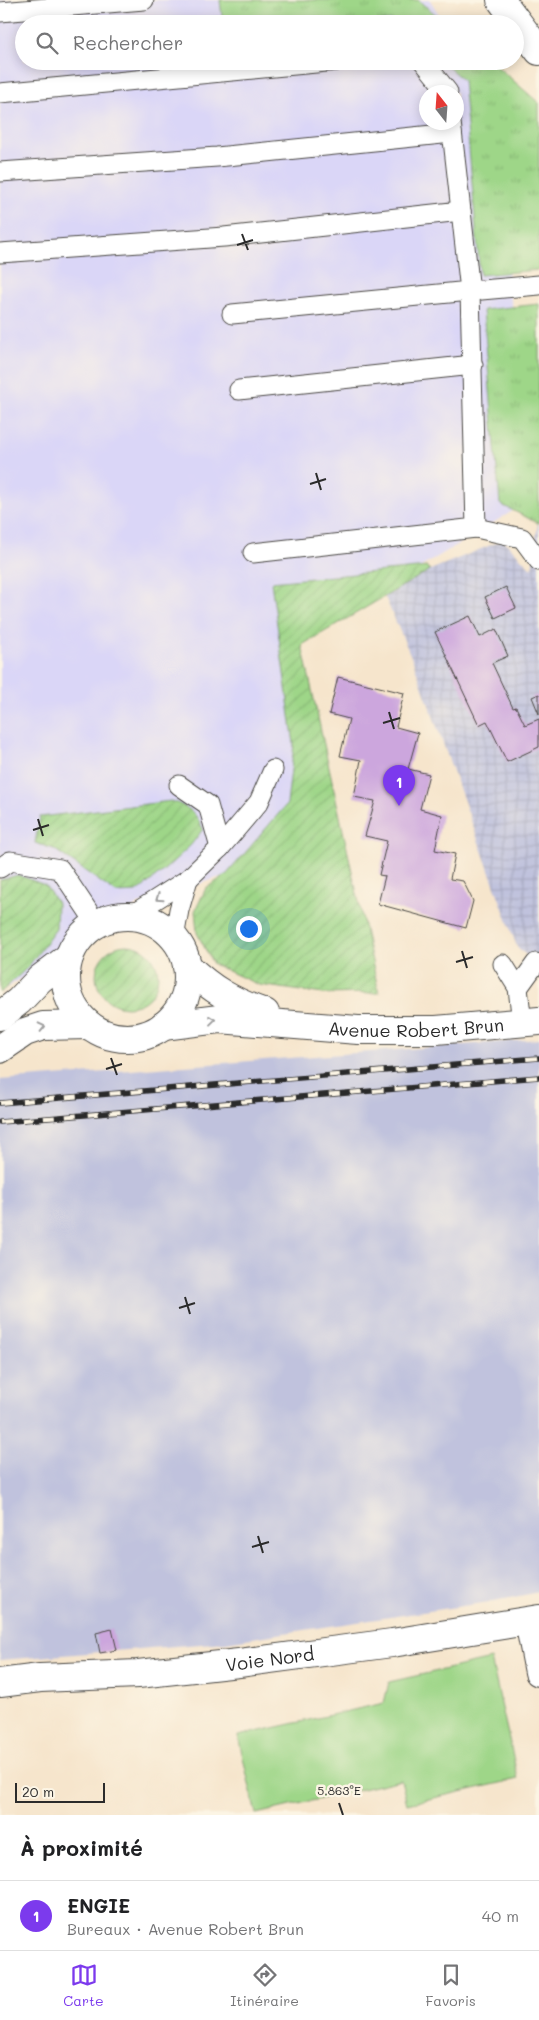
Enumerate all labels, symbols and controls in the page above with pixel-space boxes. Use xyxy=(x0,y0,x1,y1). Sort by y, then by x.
search box xyxy=(15,15,524,70)
icon: search xyxy=(33,29,61,57)
text: Rechercher xyxy=(73,30,183,55)
north arrow xyxy=(419,85,464,130)
pin: 1 xyxy=(383,765,415,806)
one-way arrow xyxy=(155,891,164,901)
your location xyxy=(236,916,262,942)
street label: Avenue Robert Brun xyxy=(327,1012,505,1042)
one-way arrow xyxy=(208,1015,216,1026)
one-way arrow xyxy=(37,1022,46,1033)
street label: Voie Nord xyxy=(224,1641,316,1676)
scale bar xyxy=(15,1780,105,1803)
text: 20 m xyxy=(22,1782,54,1801)
text: 5.863°E xyxy=(317,1782,361,1798)
text: À proximité xyxy=(20,1834,143,1861)
text: ENGIE xyxy=(67,1893,130,1918)
text: 1 xyxy=(32,1905,40,1926)
text: 40 m xyxy=(482,1905,519,1926)
text: Bureaux · Avenue Robert Brun xyxy=(67,1918,304,1939)
tab: Carte xyxy=(63,1961,104,2010)
tab: Itinéraire xyxy=(230,1961,299,2010)
tab: Favoris xyxy=(425,1961,476,2010)

